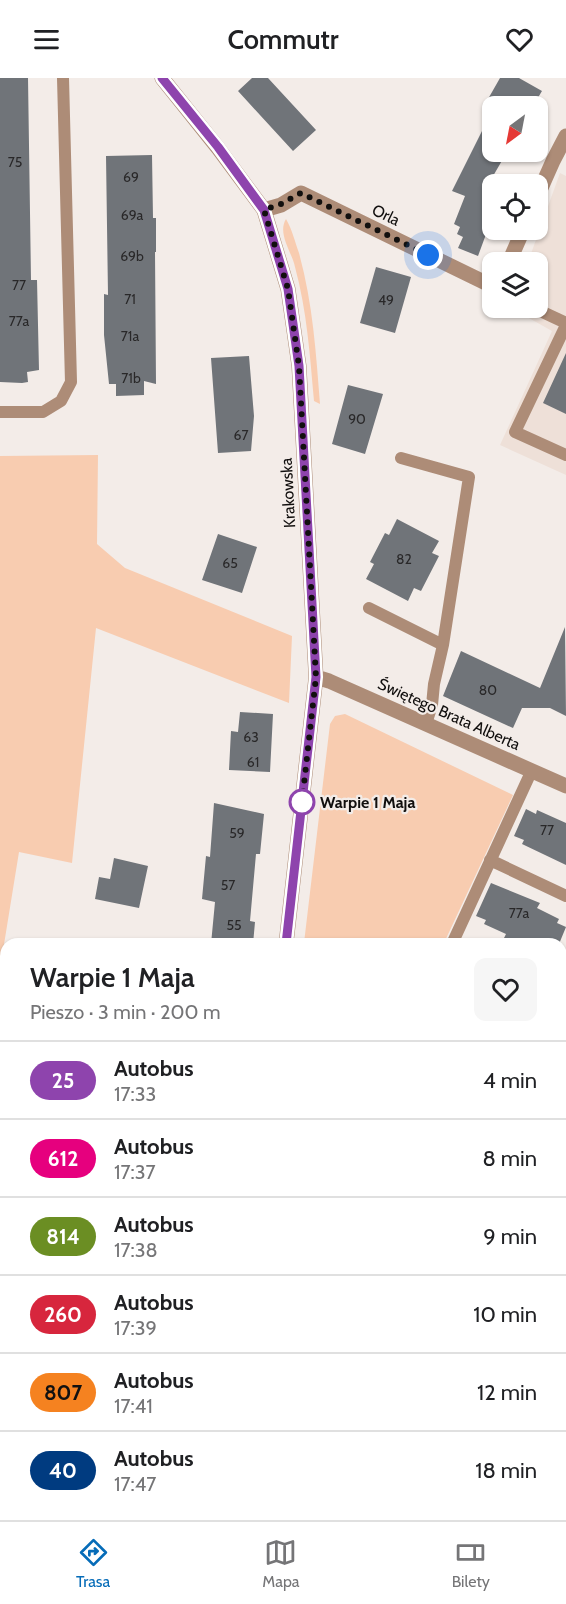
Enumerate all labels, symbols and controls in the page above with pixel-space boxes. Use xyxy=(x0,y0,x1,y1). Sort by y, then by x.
icon: menu xyxy=(30,23,63,56)
text: Commutr xyxy=(227,23,339,56)
icon: heart xyxy=(503,23,536,56)
north arrow xyxy=(482,96,548,162)
map controls xyxy=(482,96,548,318)
house number: 75 xyxy=(8,153,22,171)
house number: 69 xyxy=(123,168,139,186)
button: locate xyxy=(482,174,548,240)
street label: Orla xyxy=(369,200,403,230)
house number: 69a xyxy=(121,206,144,224)
your location xyxy=(413,240,443,270)
house number: 69b xyxy=(120,247,144,265)
button: layers xyxy=(482,252,548,318)
house number: 77 xyxy=(12,276,26,294)
house number: 71 xyxy=(124,290,136,308)
house number: 49 xyxy=(378,291,394,309)
house number: 77a xyxy=(9,312,29,330)
house number: 71a xyxy=(121,327,139,345)
house number: 71b xyxy=(121,369,141,387)
house number: 90 xyxy=(348,410,366,428)
house number: 67 xyxy=(234,426,248,444)
street label: Krakowska xyxy=(277,457,299,529)
house number: 82 xyxy=(396,550,412,568)
house number: 65 xyxy=(222,554,238,572)
street label: Świętego Brata Alberta xyxy=(375,674,523,754)
house number: 80 xyxy=(479,681,497,699)
house number: 63 xyxy=(243,728,259,746)
house number: 61 xyxy=(247,753,259,771)
marker: Warpie 1 Maja xyxy=(289,789,315,815)
place label: Warpie 1 Maja xyxy=(320,793,415,812)
house number: 77 xyxy=(540,821,554,839)
house number: 59 xyxy=(229,824,245,842)
house number: 57 xyxy=(221,876,235,894)
house number: 77a xyxy=(509,904,529,922)
house number: 55 xyxy=(226,916,242,934)
button: heart xyxy=(474,958,537,1021)
text: Warpie 1 Maja xyxy=(30,960,195,994)
text: Pieszo · 3 min · 200 m xyxy=(30,1000,221,1024)
text: Autobus xyxy=(114,1055,194,1082)
text: 4 min xyxy=(483,1067,537,1094)
text: 25 xyxy=(52,1068,74,1093)
text: 17:33 xyxy=(114,1082,156,1106)
text: Autobus xyxy=(114,1133,194,1160)
text: 8 min xyxy=(482,1145,537,1172)
text: 612 xyxy=(48,1146,78,1171)
text: 17:37 xyxy=(114,1160,156,1184)
text: Autobus xyxy=(114,1211,194,1238)
text: 9 min xyxy=(483,1223,537,1250)
text: 814 xyxy=(46,1224,80,1249)
text: 17:38 xyxy=(114,1238,158,1262)
text: Autobus xyxy=(114,1289,194,1316)
text: 10 min xyxy=(473,1301,537,1328)
text: 260 xyxy=(44,1302,82,1327)
text: 17:39 xyxy=(114,1316,157,1340)
text: Autobus xyxy=(114,1367,194,1394)
text: 12 min xyxy=(477,1379,537,1406)
text: 807 xyxy=(44,1380,82,1405)
text: 17:41 xyxy=(114,1394,153,1418)
text: Autobus xyxy=(114,1445,194,1472)
text: 18 min xyxy=(475,1457,537,1484)
text: 40 xyxy=(49,1458,77,1483)
text: 17:47 xyxy=(114,1472,156,1496)
tab: Trasa xyxy=(76,1536,110,1591)
tab: Mapa xyxy=(262,1536,299,1591)
tab: Bilety xyxy=(452,1536,490,1591)

